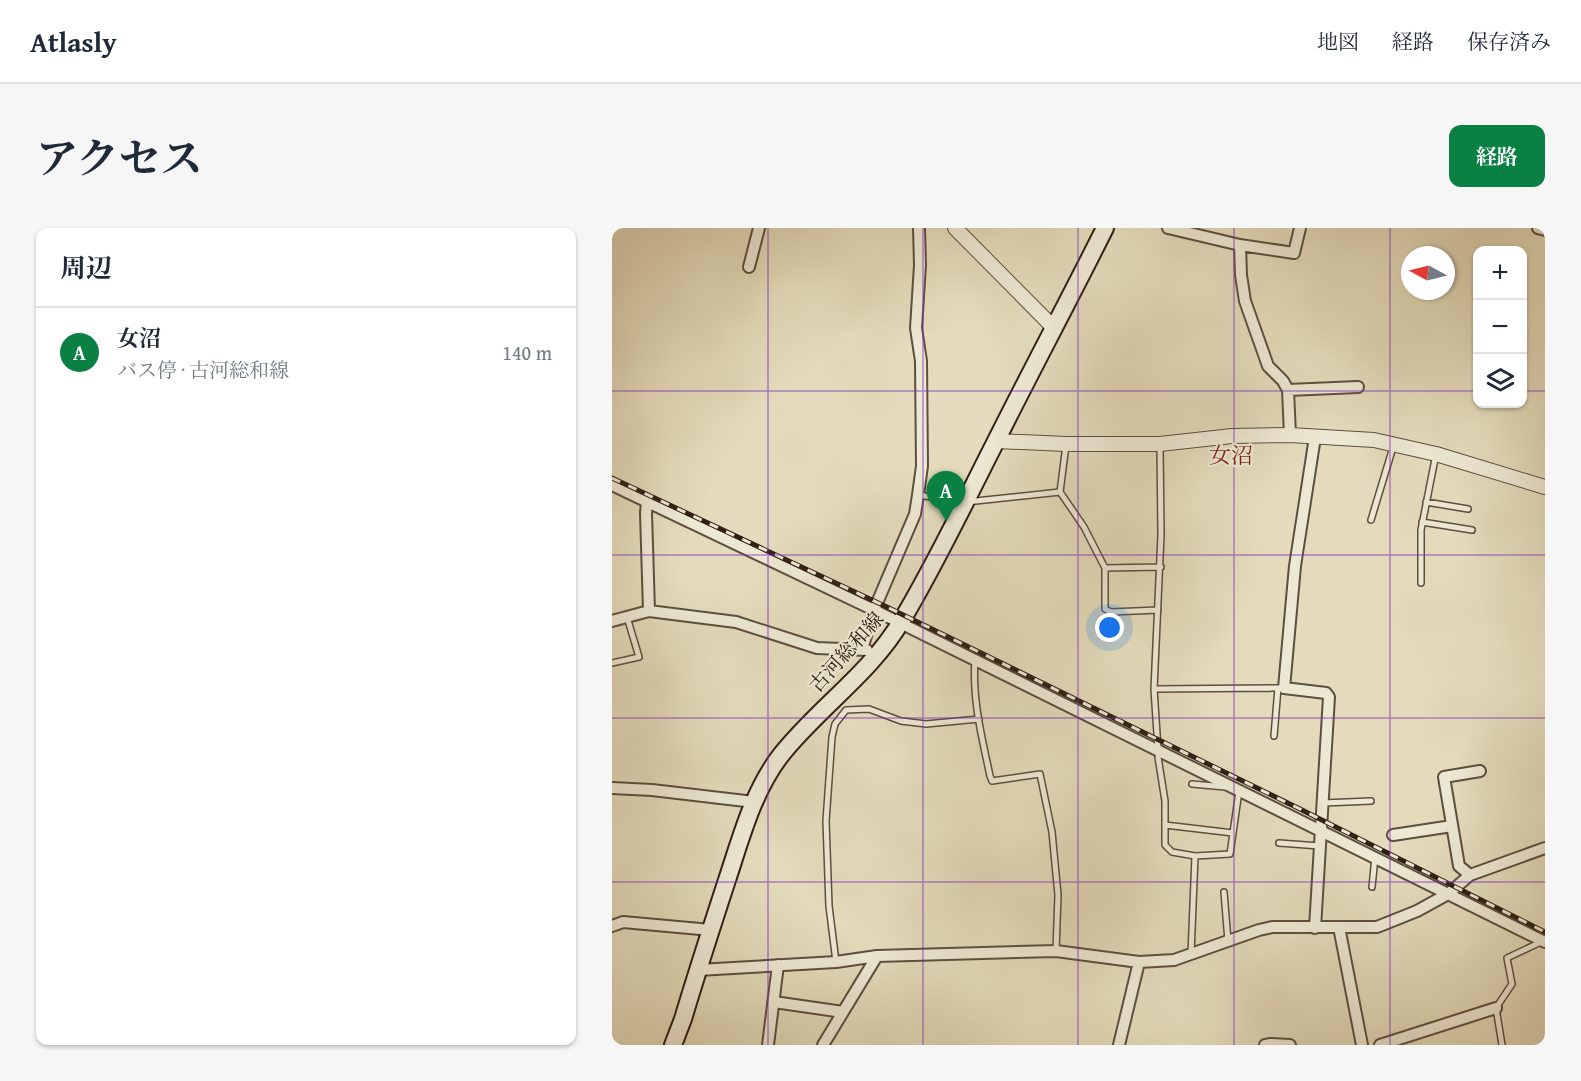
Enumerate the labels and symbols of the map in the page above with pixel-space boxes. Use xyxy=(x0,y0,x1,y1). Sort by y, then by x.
north arrow xyxy=(1401,246,1455,300)
district label: 女沼 xyxy=(1209,439,1253,471)
pin: A xyxy=(926,472,966,521)
street label: 古河総和線 xyxy=(801,605,890,699)
your location xyxy=(1095,613,1124,642)

